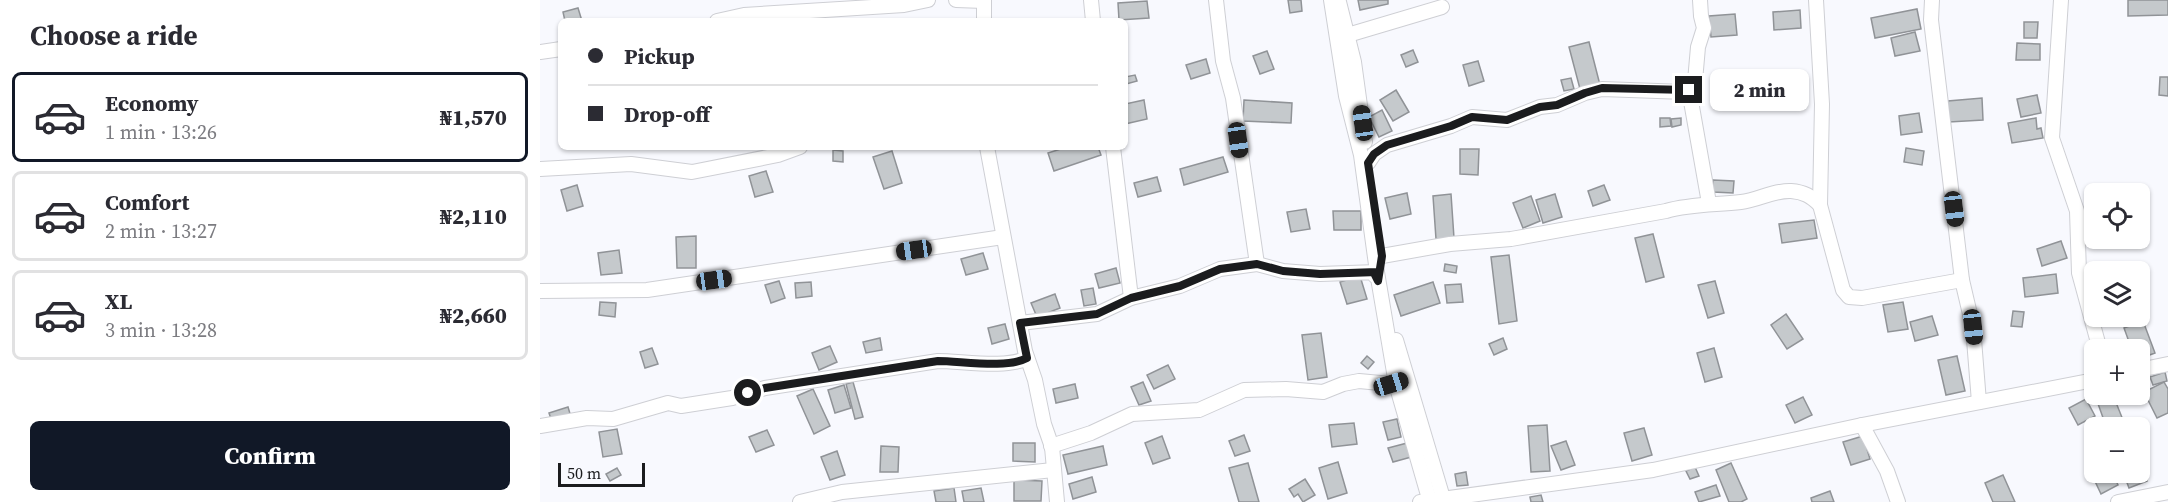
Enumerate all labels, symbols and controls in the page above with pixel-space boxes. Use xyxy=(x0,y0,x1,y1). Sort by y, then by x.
text: Choose a ride xyxy=(30,17,198,54)
text: Pickup xyxy=(624,41,695,71)
callout: 2 min xyxy=(1710,69,1809,111)
route end xyxy=(1675,76,1702,103)
text: 2 min xyxy=(1733,76,1786,104)
text: Economy xyxy=(105,88,199,118)
icon: car xyxy=(33,90,87,144)
text: Drop-off xyxy=(624,99,710,129)
text: ₦1,570 xyxy=(440,102,507,132)
car xyxy=(1352,104,1374,142)
text: 1 min · 13:26 xyxy=(105,118,217,146)
car xyxy=(1227,121,1249,159)
map controls xyxy=(2084,183,2150,483)
button: locate xyxy=(2084,183,2150,249)
text: Comfort xyxy=(105,187,189,217)
icon: car xyxy=(33,189,87,243)
car xyxy=(1943,190,1965,228)
text: ₦2,110 xyxy=(440,201,507,231)
text: 2 min · 13:27 xyxy=(105,217,217,245)
car xyxy=(895,239,933,261)
button: layers xyxy=(2084,261,2150,327)
car xyxy=(695,269,733,291)
text: XL xyxy=(105,286,132,316)
icon: car xyxy=(33,288,87,342)
text: ₦2,660 xyxy=(440,300,507,330)
car xyxy=(1962,308,1984,346)
text: 3 min · 13:28 xyxy=(105,316,217,344)
button: + xyxy=(2084,339,2150,405)
car xyxy=(1371,370,1411,398)
route start xyxy=(734,379,761,406)
button: − xyxy=(2084,417,2150,483)
button: Confirm xyxy=(30,421,510,490)
scale bar xyxy=(558,460,645,488)
text: 50 m xyxy=(567,462,601,484)

